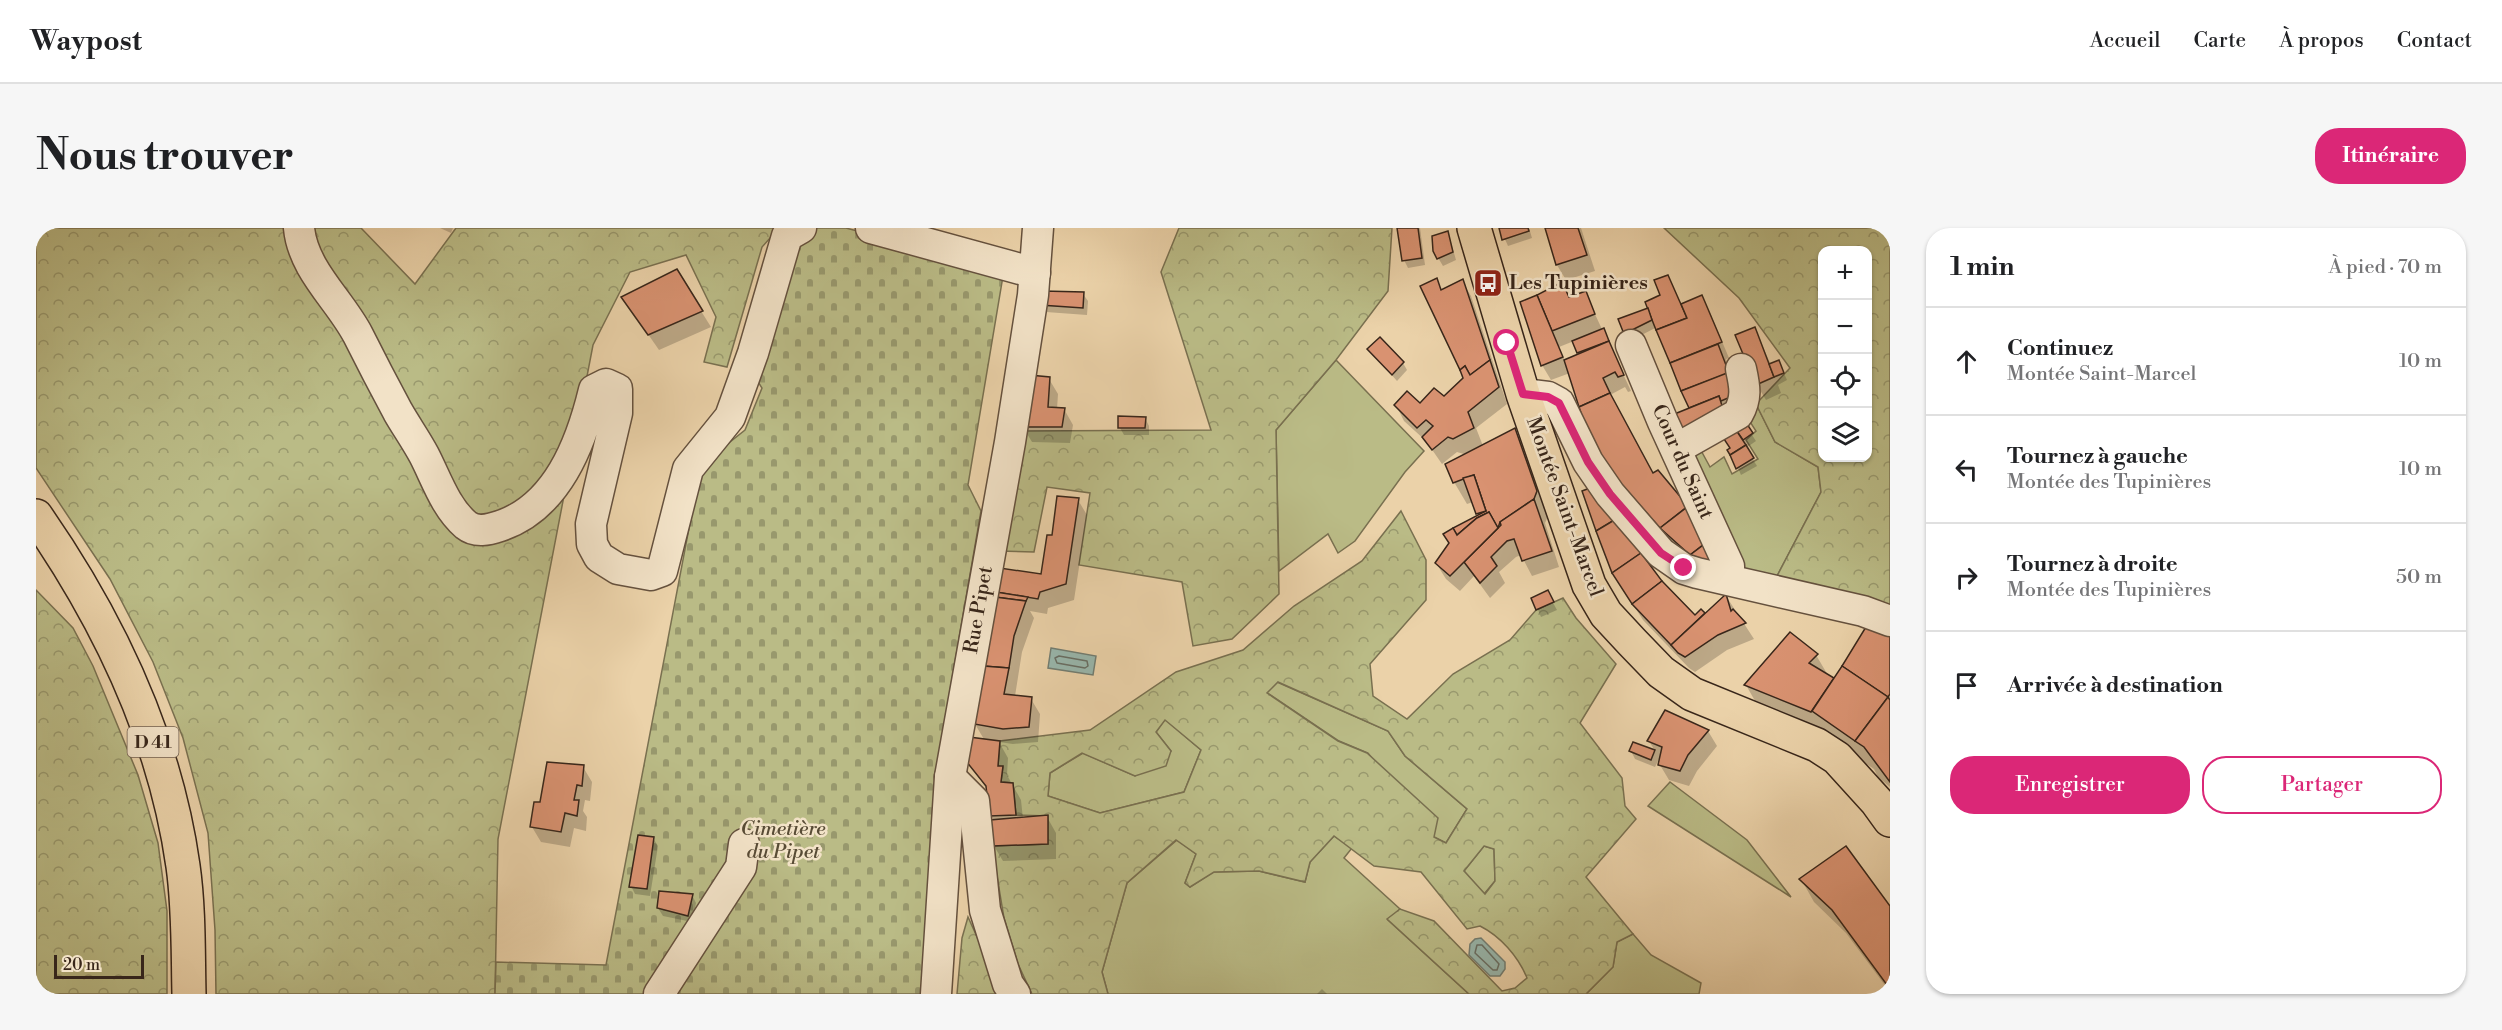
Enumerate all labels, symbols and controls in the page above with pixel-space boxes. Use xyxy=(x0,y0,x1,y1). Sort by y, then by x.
text: Waypost xyxy=(30,24,142,59)
text: Accueil xyxy=(2090,28,2161,54)
text: Carte xyxy=(2194,28,2246,54)
text: À propos xyxy=(2279,28,2364,54)
text: Contact xyxy=(2397,28,2472,54)
button: Itinéraire xyxy=(2315,128,2466,184)
text: Nous trouver xyxy=(36,130,294,183)
map controls xyxy=(1818,246,1872,462)
button: + xyxy=(1818,246,1872,300)
text: 1 min xyxy=(1950,251,2015,283)
text: À pied · 70 m xyxy=(2328,255,2442,280)
bus stop icon: Les Tupinières xyxy=(1472,267,1504,299)
place label: Les Tupinières xyxy=(1509,271,1648,296)
button: − xyxy=(1818,300,1872,354)
route start xyxy=(1493,329,1519,355)
text: Continuez xyxy=(2007,335,2113,362)
icon: ahead xyxy=(1950,345,1983,378)
text: 10 m xyxy=(2399,349,2442,374)
button: locate xyxy=(1818,354,1872,408)
text: Montée Saint-Marcel xyxy=(2007,362,2197,387)
street label: Cour du Saint xyxy=(1646,401,1718,523)
button: layers xyxy=(1818,408,1872,462)
street label: Montée Saint-Marcel xyxy=(1520,414,1608,600)
text: Tournez à gauche xyxy=(2007,443,2188,470)
icon: left xyxy=(1950,453,1983,486)
text: 10 m xyxy=(2399,457,2442,482)
text: Montée des Tupinières xyxy=(2007,470,2211,495)
text: Tournez à droite xyxy=(2007,551,2178,578)
route end xyxy=(1670,554,1696,580)
icon: right xyxy=(1950,561,1983,594)
street label: Rue Pipet xyxy=(959,564,999,656)
text: 50 m xyxy=(2396,565,2442,590)
text: Montée des Tupinières xyxy=(2007,578,2211,603)
icon: arrive xyxy=(1950,669,1983,702)
text: Arrivée à destination xyxy=(2007,672,2223,699)
road number: D 41 xyxy=(128,727,178,757)
button: Enregistrer xyxy=(1950,756,2190,814)
button: Partager xyxy=(2202,756,2442,814)
park label: Cimetière du Pipet xyxy=(740,817,826,865)
scale bar xyxy=(54,952,144,980)
text: 20 m xyxy=(63,955,100,975)

